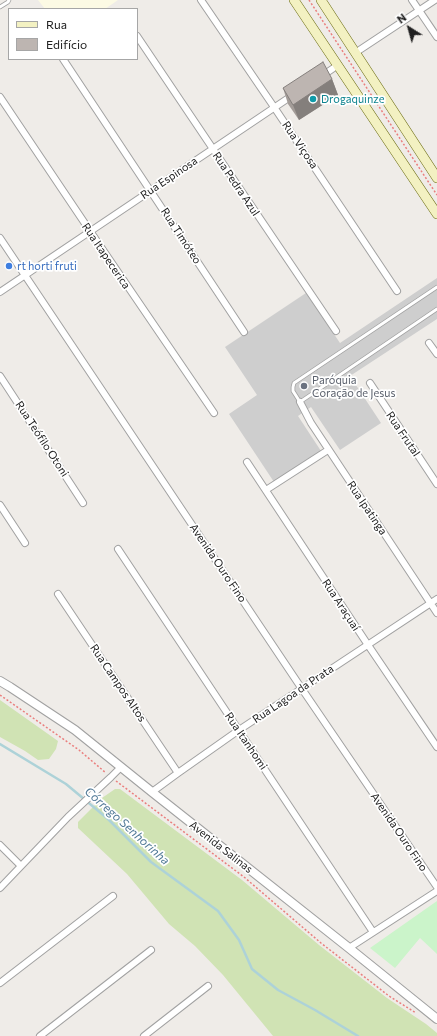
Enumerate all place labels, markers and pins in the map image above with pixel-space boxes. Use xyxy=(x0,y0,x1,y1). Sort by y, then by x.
place label: Drogaquinze xyxy=(321,92,384,106)
marker: Drogaquinze xyxy=(308,94,318,104)
place label: rt horti fruti xyxy=(17,259,77,273)
marker: rt horti fruti xyxy=(4,261,14,271)
place label: Paróquia Coração de Jesus xyxy=(312,373,395,399)
marker: Paróquia Coração de Jesus xyxy=(299,381,309,391)

